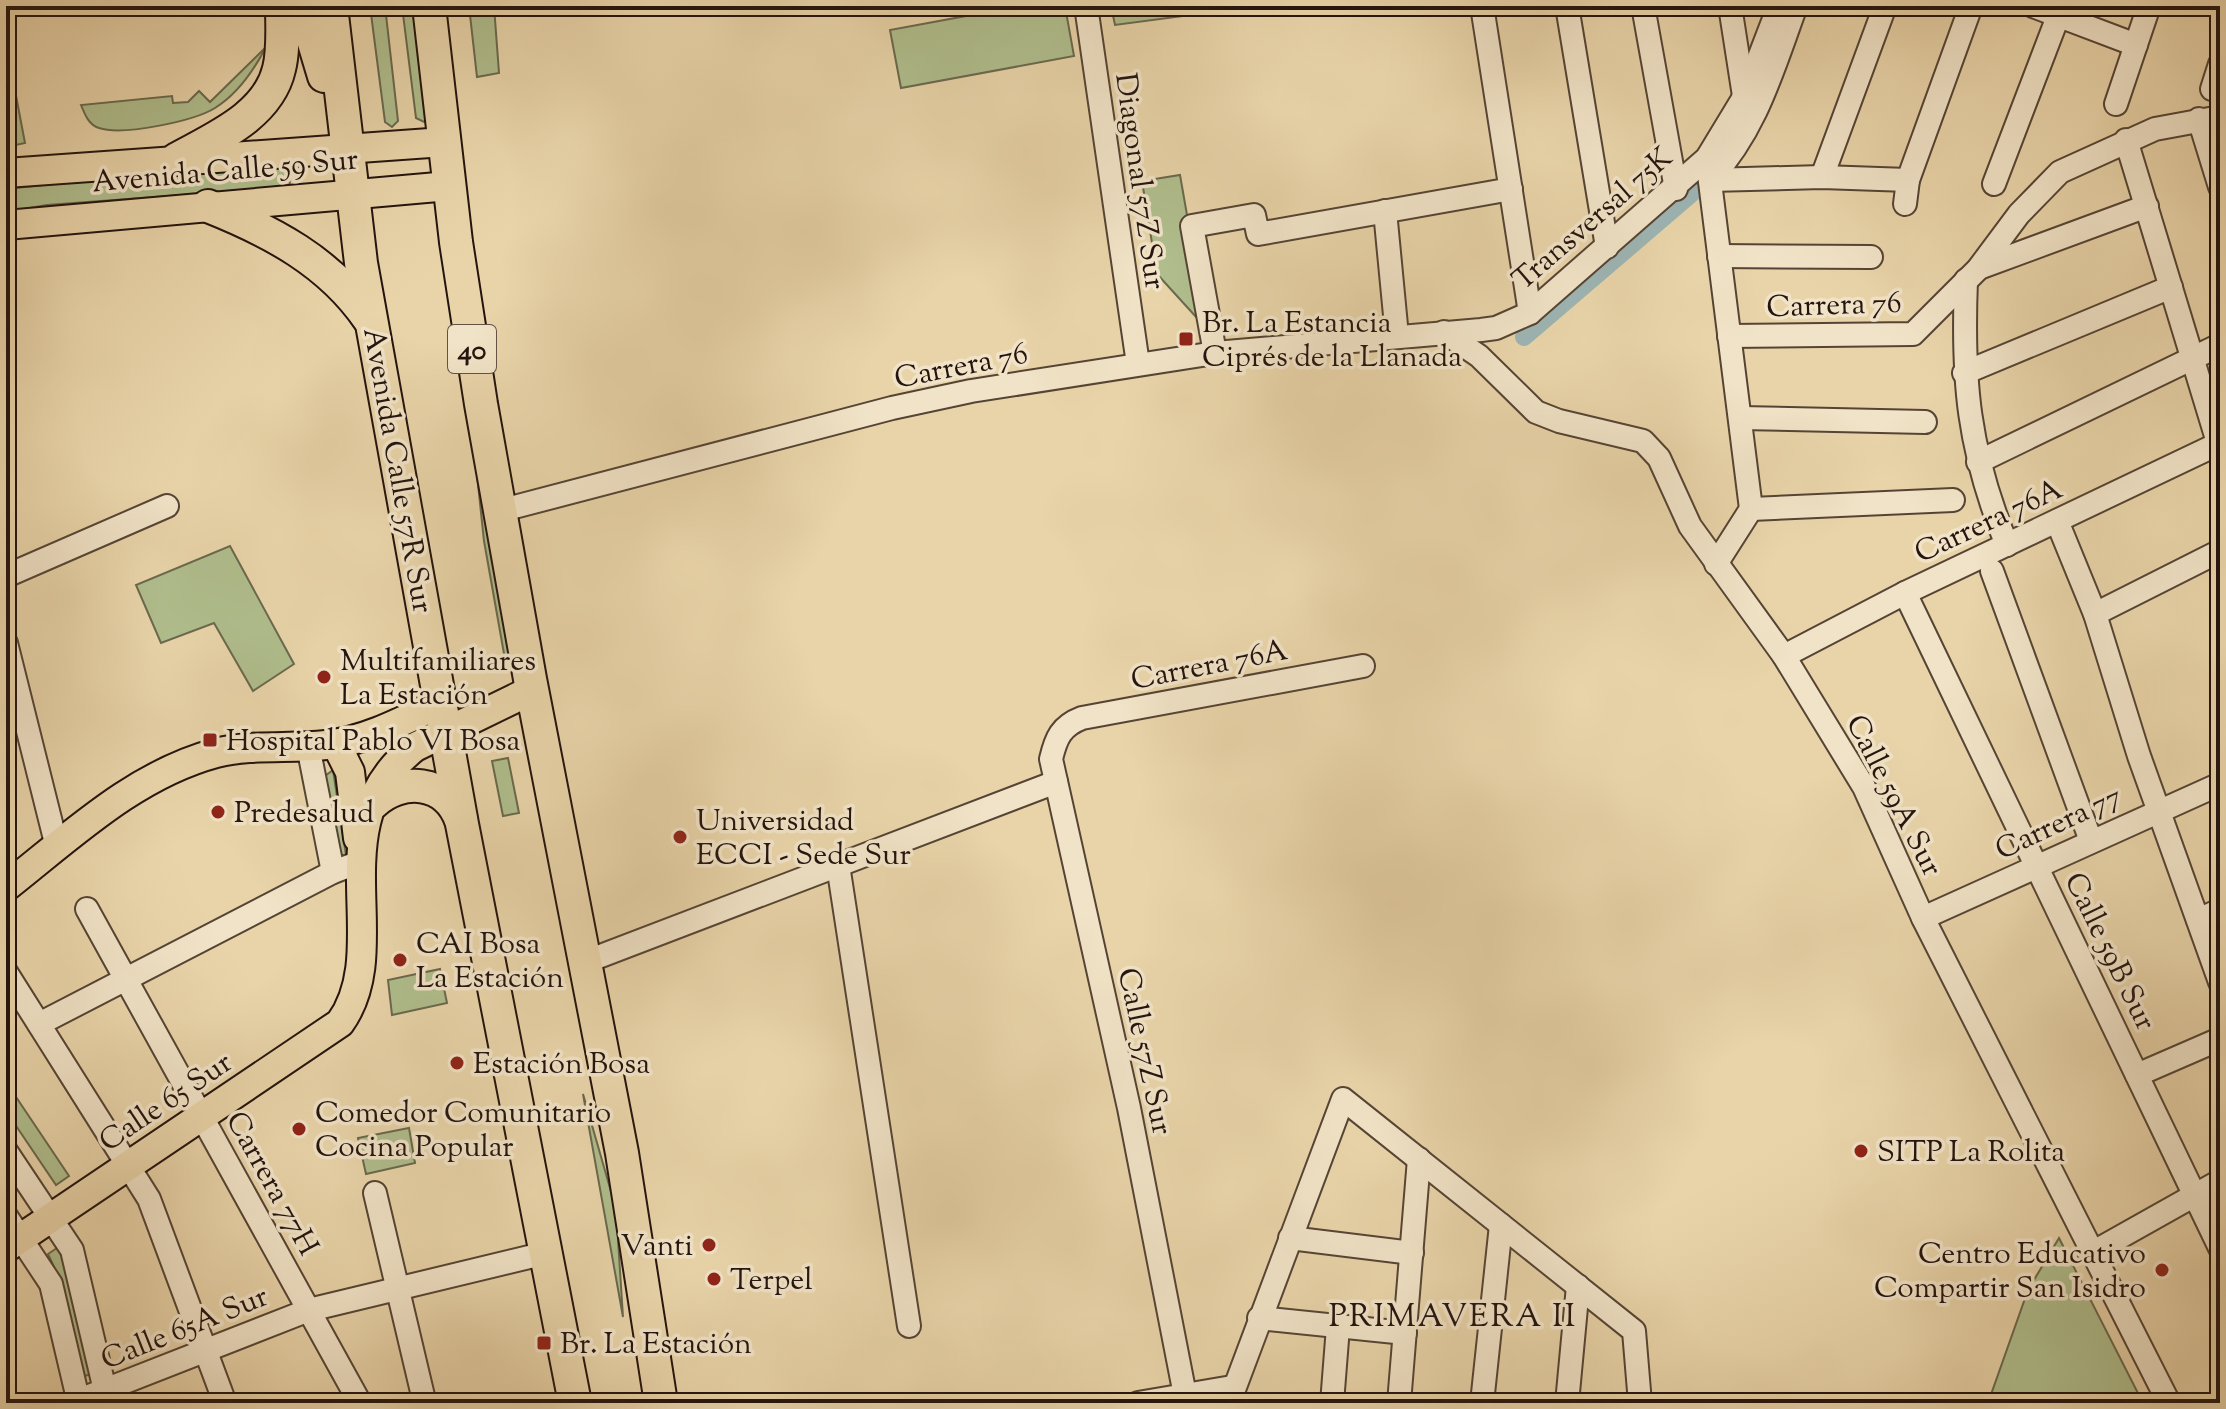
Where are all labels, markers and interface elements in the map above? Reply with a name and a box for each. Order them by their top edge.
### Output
street label: Diagonal 57Z Sur [1102,70,1175,292]
street label: Transversal 75K [1504,138,1684,302]
street label: Avenida Calle 59 Sur [90,139,360,206]
street label: Carrera 76 [1766,283,1902,330]
place label: Br. La Estancia Ciprés de la Llanada [1202,303,1462,380]
street label: Avenida Calle 57R Sur [350,324,443,616]
road number: 40 [448,325,496,373]
marker: Br. La Estancia Ciprés de la Llanada [1177,330,1195,348]
street label: Carrera 76 [891,333,1032,401]
street label: Carrera 76A [1908,469,2070,575]
street label: Carrera 76A [1127,630,1292,703]
place label: Multifamiliares La Estación [340,641,536,718]
marker: Multifamiliares La Estación [315,668,333,686]
street label: Calle 59A Sur [1834,708,1952,884]
place label: Hospital Pablo VI Bosa [226,721,520,764]
marker: Hospital Pablo VI Bosa [201,731,219,749]
street label: Carrera 77 [1989,776,2129,872]
place label: Predesalud [234,793,374,836]
place label: Universidad ECCI - Sede Sur [696,801,911,878]
marker: Predesalud [209,803,227,821]
marker: Universidad ECCI - Sede Sur [671,828,689,846]
street label: Calle 59B Sur [2052,866,2166,1038]
place label: CAI Bosa La Estación [416,924,564,1001]
marker: CAI Bosa La Estación [391,951,409,969]
street label: Calle 57Z Sur [1105,964,1182,1139]
street label: Calle 65 Sur [91,1043,242,1164]
place label: Estación Bosa [473,1044,650,1087]
marker: Estación Bosa [448,1054,466,1072]
place label: Comedor Comunitario Cocina Popular [315,1093,611,1170]
street label: Carrera 77H [213,1104,328,1264]
marker: Comedor Comunitario Cocina Popular [290,1120,308,1138]
place label: SITP La Rolita [1877,1132,2065,1175]
marker: SITP La Rolita [1852,1142,1870,1160]
place label: Vanti [621,1226,693,1269]
place label: Centro Educativo Compartir San Isidro [1874,1234,2146,1311]
marker: Vanti [700,1236,718,1254]
place label: Terpel [730,1260,813,1303]
marker: Centro Educativo Compartir San Isidro [2153,1261,2171,1279]
marker: Terpel [705,1270,723,1288]
street label: Calle 65A Sur [95,1276,275,1382]
district label: PRIMAVERA II [1329,1295,1577,1341]
place label: Br. La Estación [560,1324,752,1367]
marker: Br. La Estación [535,1334,553,1352]

